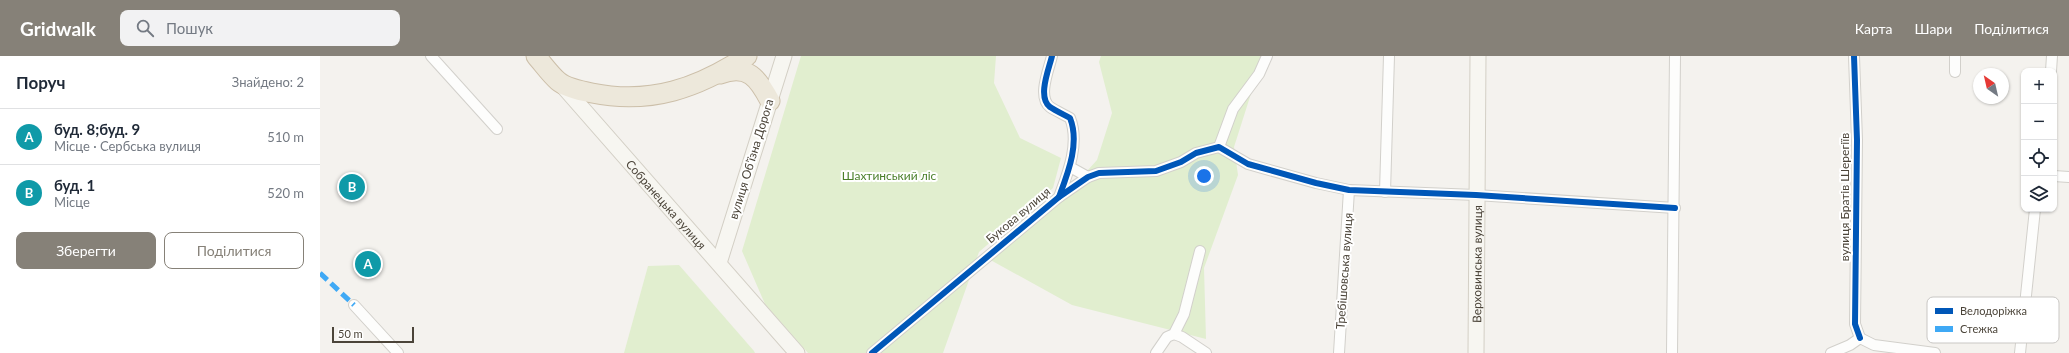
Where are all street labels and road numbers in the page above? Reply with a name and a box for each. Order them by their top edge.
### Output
street label: вулиця Обʼїзна Дорога [726,97,776,221]
street label: вулиця Братів Шерегіїв [1837,133,1852,261]
street label: Собранецька вулиця [623,156,710,252]
street label: Букова вулиця [983,184,1053,246]
street label: Верховинська вулиця [1469,205,1484,323]
street label: Требішовська вулиця [1332,212,1356,330]

